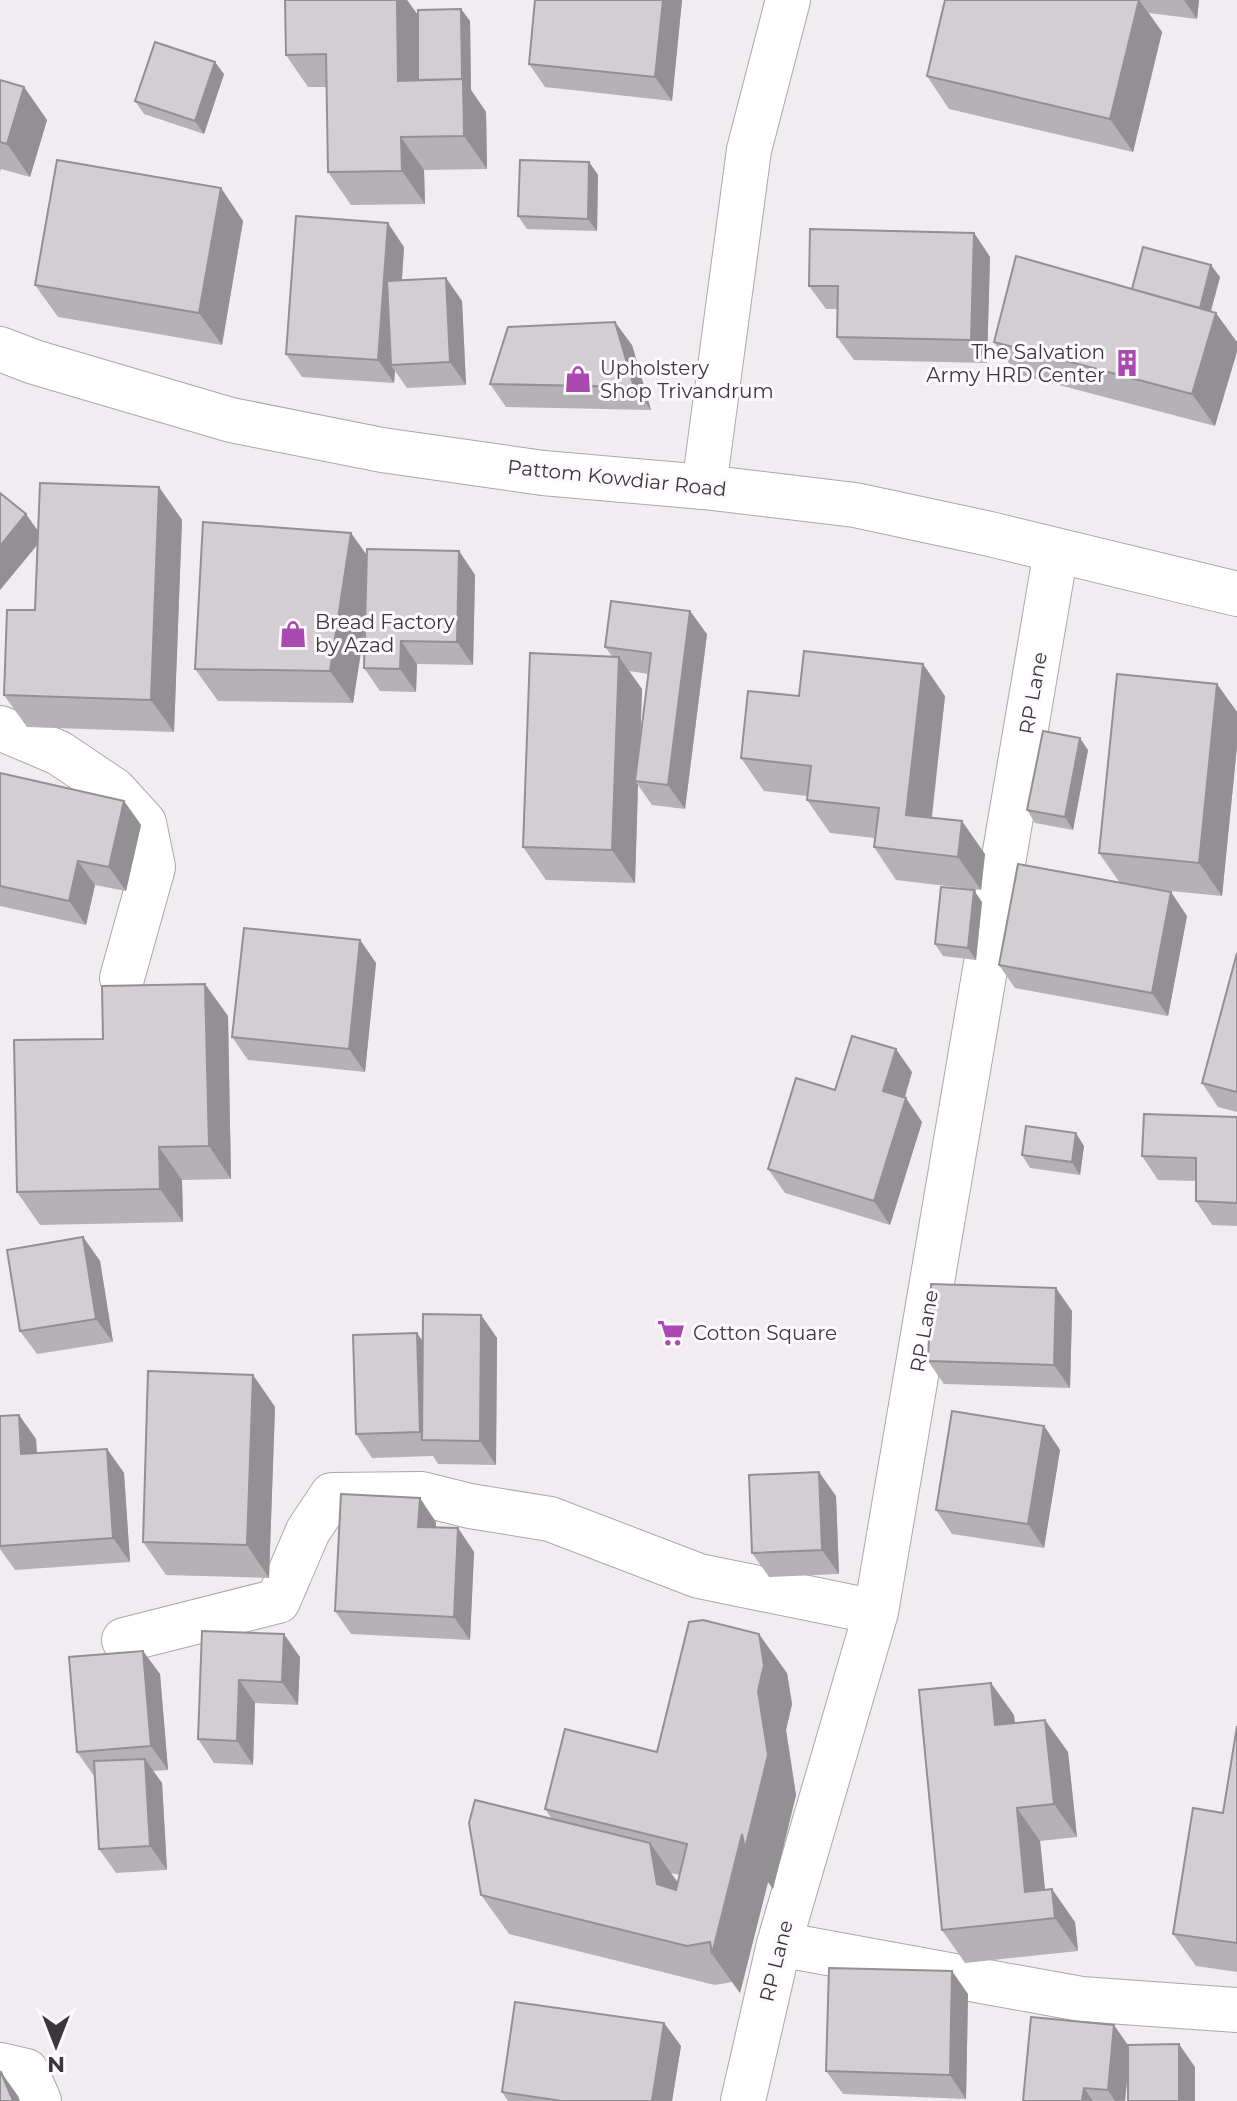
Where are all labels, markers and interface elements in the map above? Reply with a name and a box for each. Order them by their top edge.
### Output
place label: The Salvation Army HRD Center [926,340,1105,387]
building icon: The Salvation Army HRD Center [1112,348,1142,378]
place label: Upholstery Shop Trivandrum [600,356,774,403]
shop icon: Upholstery Shop Trivandrum [563,364,593,394]
street label: Pattom Kowdiar Road [506,455,728,501]
place label: Bread Factory by Azad [315,610,455,657]
shop icon: Bread Factory by Azad [278,619,308,649]
street label: RP Lane [1014,650,1052,736]
street label: RP Lane [905,1288,943,1374]
supermarket icon: Cotton Square [656,1318,686,1348]
place label: Cotton Square [693,1321,837,1345]
street label: RP Lane [754,1918,798,2004]
north arrow [16,2005,96,2085]
text: N [47,2051,65,2078]

